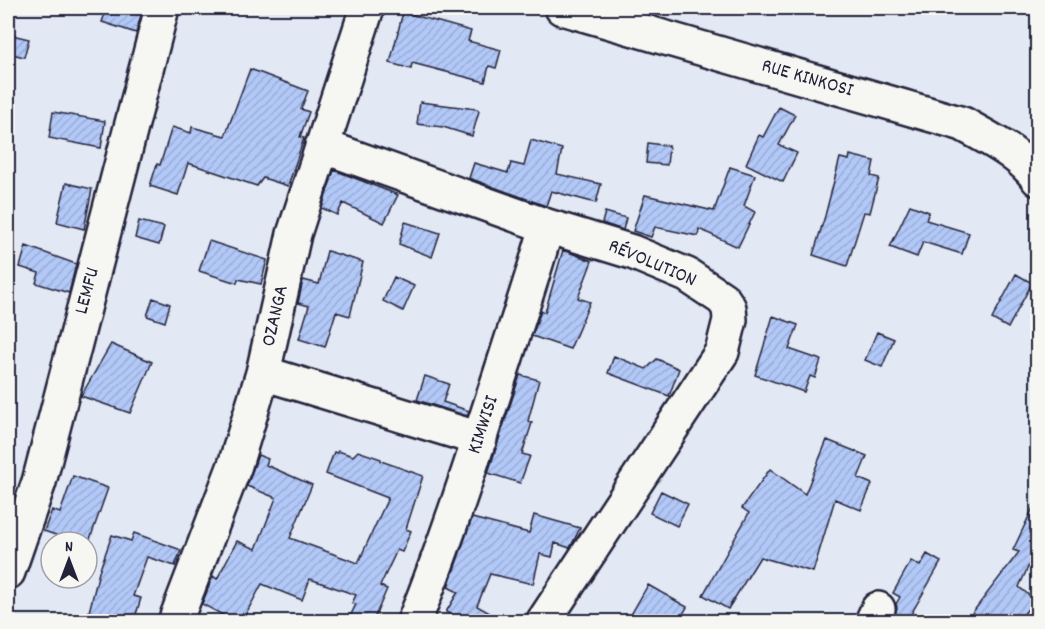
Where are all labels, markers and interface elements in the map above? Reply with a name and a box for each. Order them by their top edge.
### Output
street label: RUE KINKOSI [758,53,856,105]
street label: RÉVOLUTION [604,233,700,295]
street label: LEMFU [68,264,108,318]
street label: OZANGA [255,283,297,349]
street label: KIMWISI [461,392,507,458]
north arrow [39,530,99,590]
text: N [65,536,73,559]

